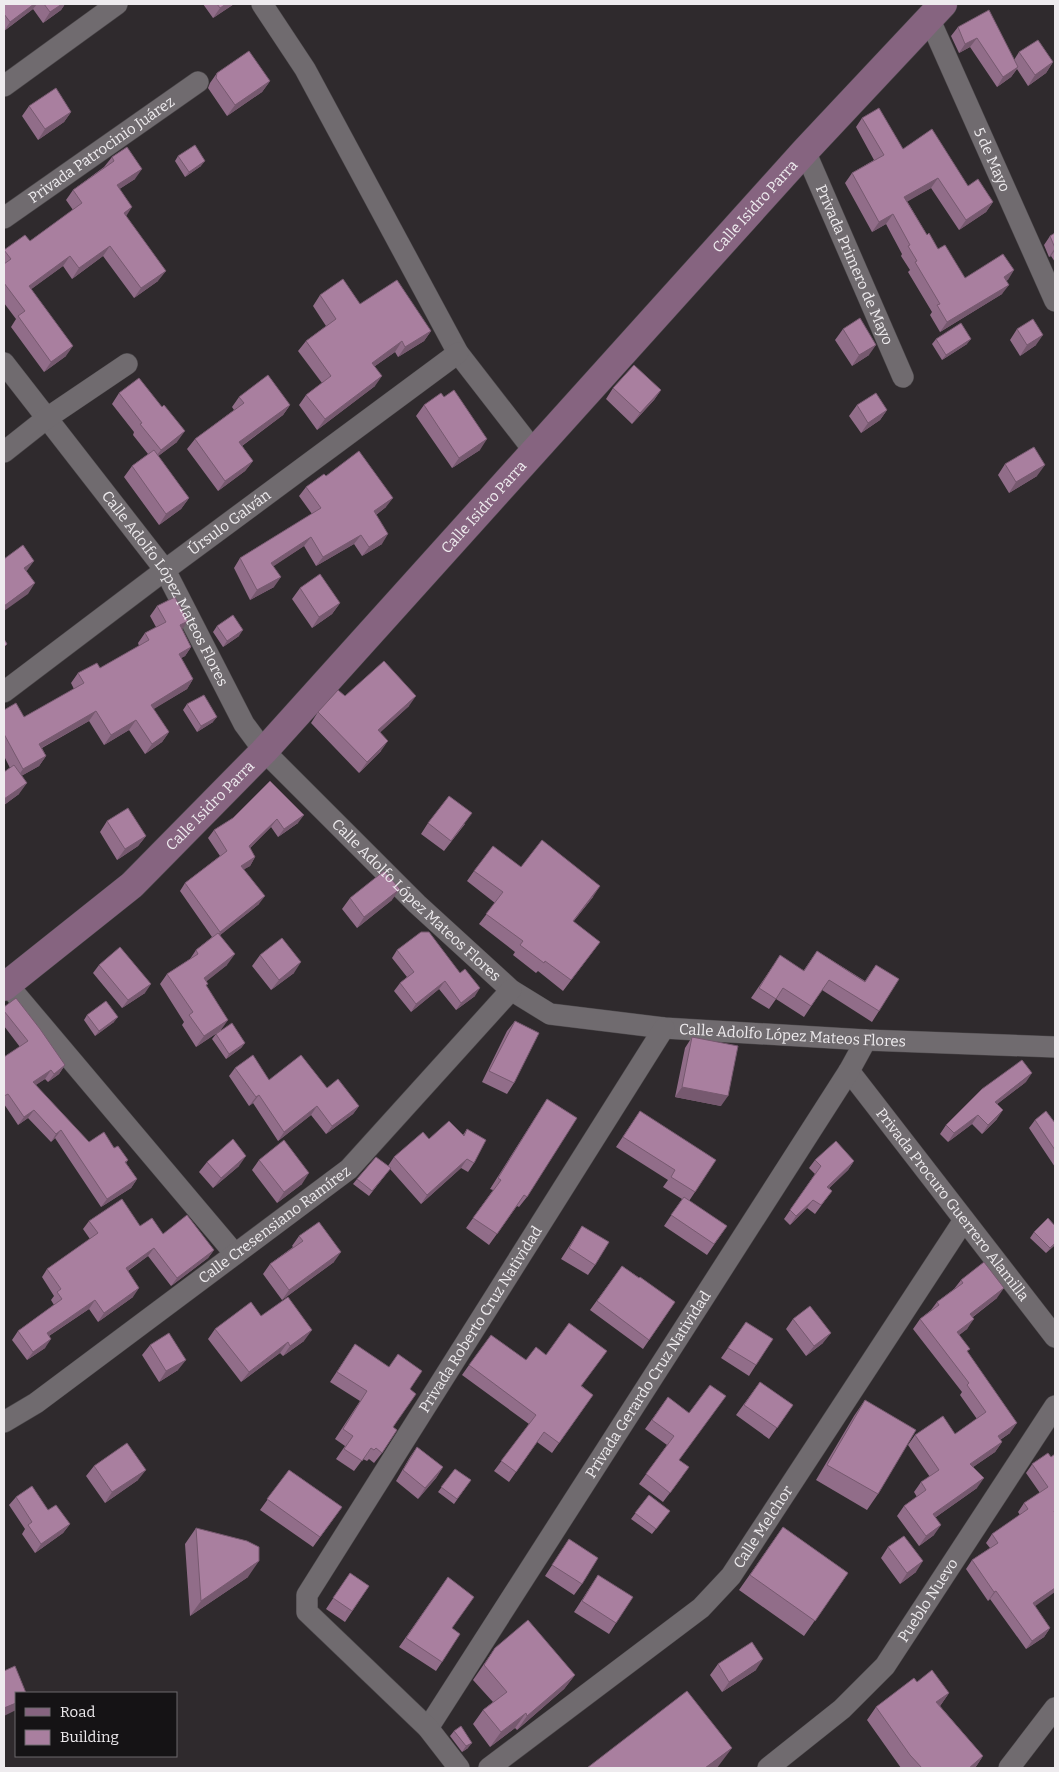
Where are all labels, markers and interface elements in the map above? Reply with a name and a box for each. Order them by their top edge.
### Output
street label: Privada Patrocinio Juárez [25,92,178,207]
street label: 5 de Mayo [970,125,1014,194]
street label: Calle Isidro Parra [709,156,801,257]
street label: Privada Primero de Mayo [812,182,897,348]
street label: Calle Isidro Parra [437,457,530,557]
street label: Úrsulo Galván [184,486,275,559]
street label: Calle Adolfo López Mateos Flores [98,487,232,689]
street label: Calle Isidro Parra [162,757,258,854]
street label: Calle Adolfo López Mateos Flores [328,815,504,985]
street label: Calle Adolfo López Mateos Flores [679,1020,906,1050]
street label: Privada Procuro Guerrero Alamilla [872,1105,1033,1305]
street label: Calle Cresensiano Ramírez [195,1162,354,1287]
street label: Privada Roberto Cruz Natividad [415,1223,546,1416]
street label: Privada Gerardo Cruz Natividad [582,1288,715,1481]
street label: Calle Melchor [729,1482,797,1572]
street label: Pueblo Nuevo [894,1555,962,1646]
legend [15,1692,178,1757]
text: Road [60,1703,95,1721]
text: Building [60,1728,119,1746]

